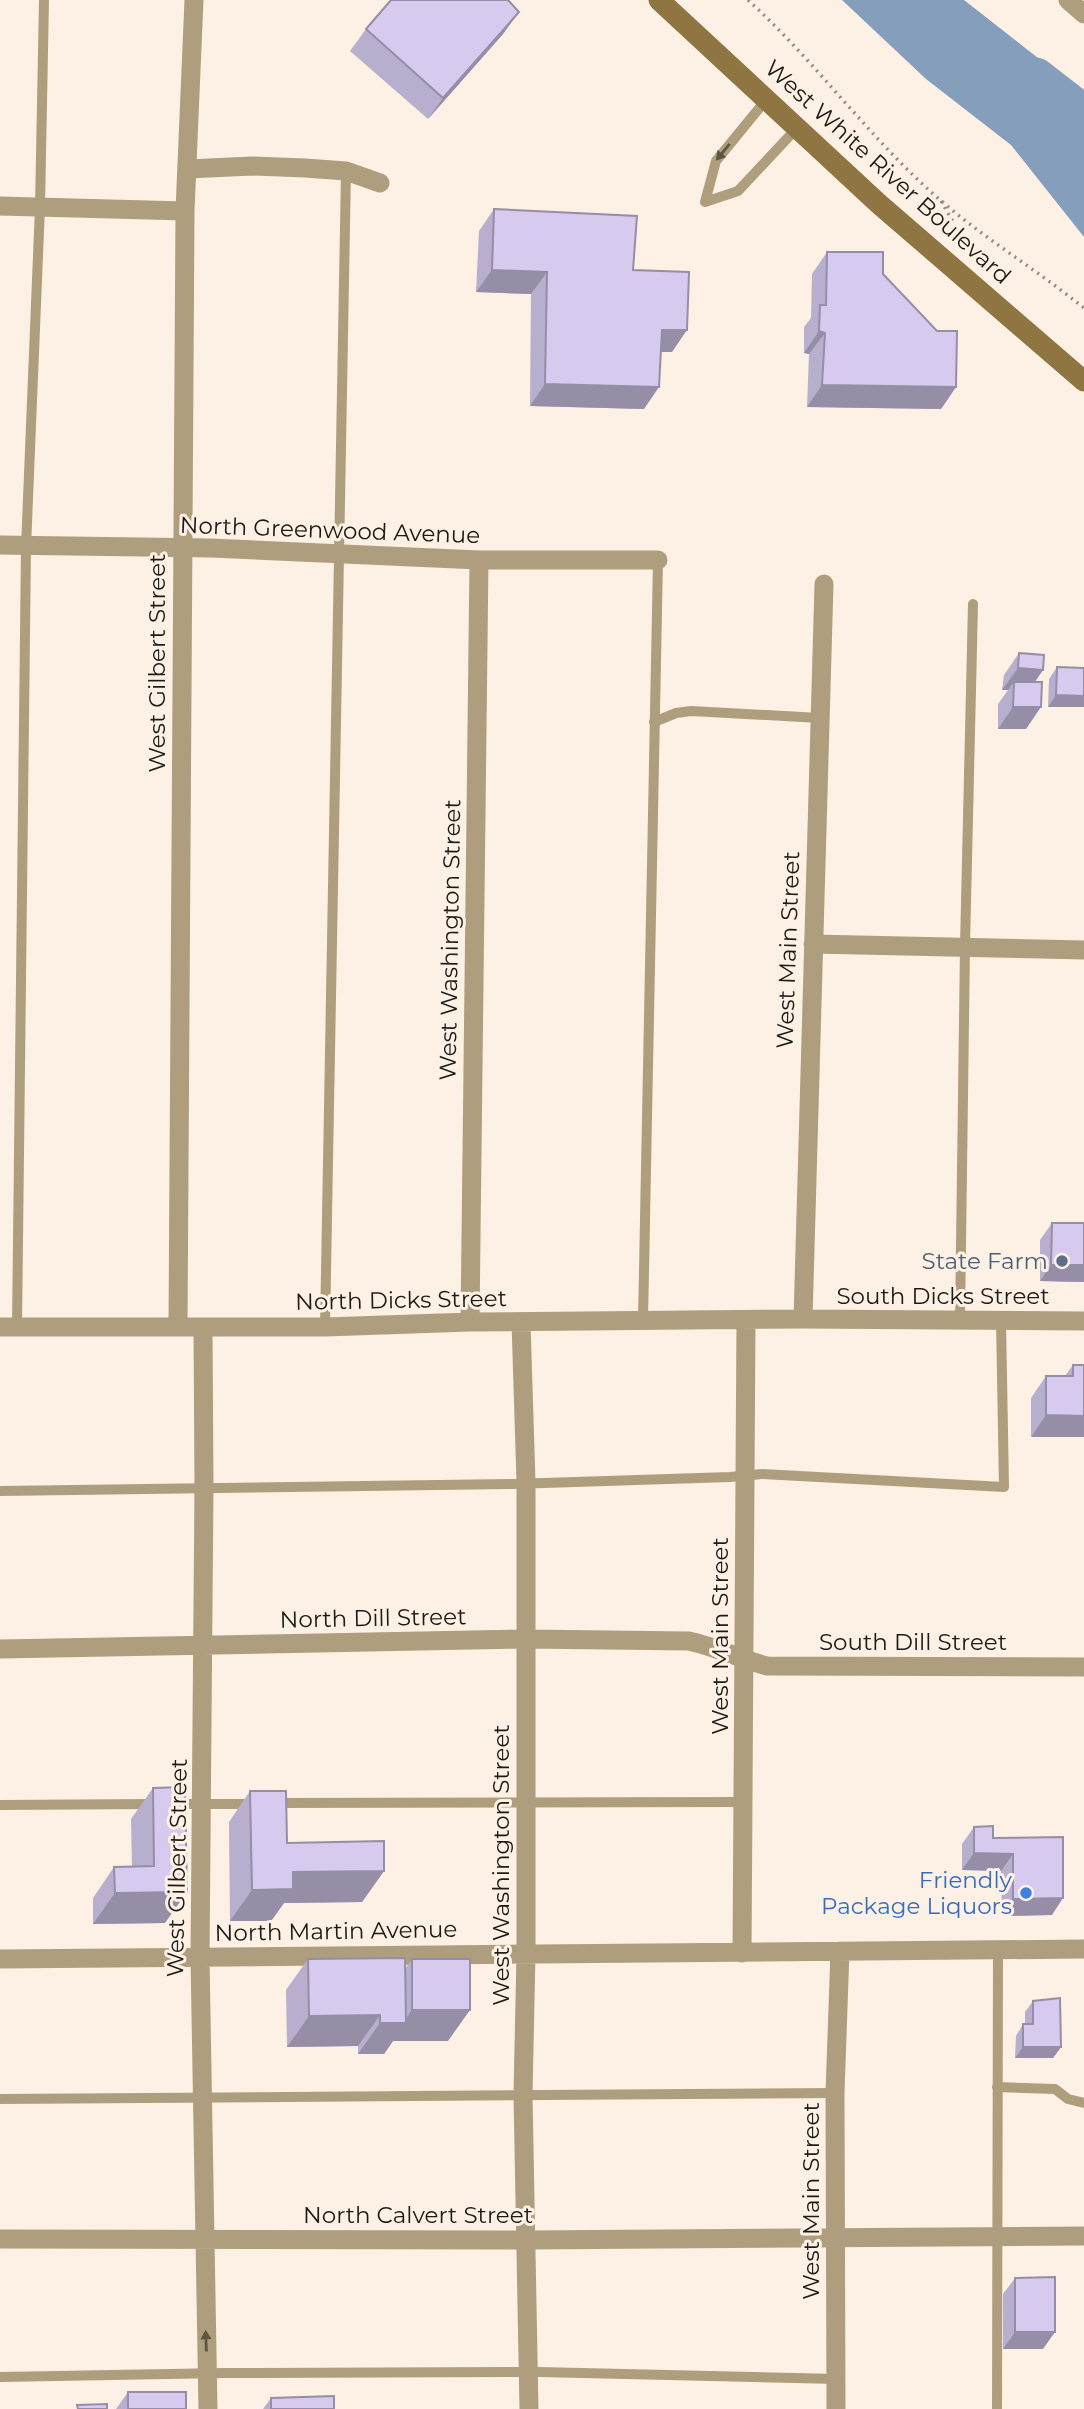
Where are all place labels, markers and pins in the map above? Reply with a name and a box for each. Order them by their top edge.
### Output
place label: State Farm [921,1247,1048,1275]
marker: State Farm [1054,1253,1070,1269]
place label: Friendly Package Liquors [821,1866,1013,1920]
marker: Friendly Package Liquors [1018,1885,1034,1901]

